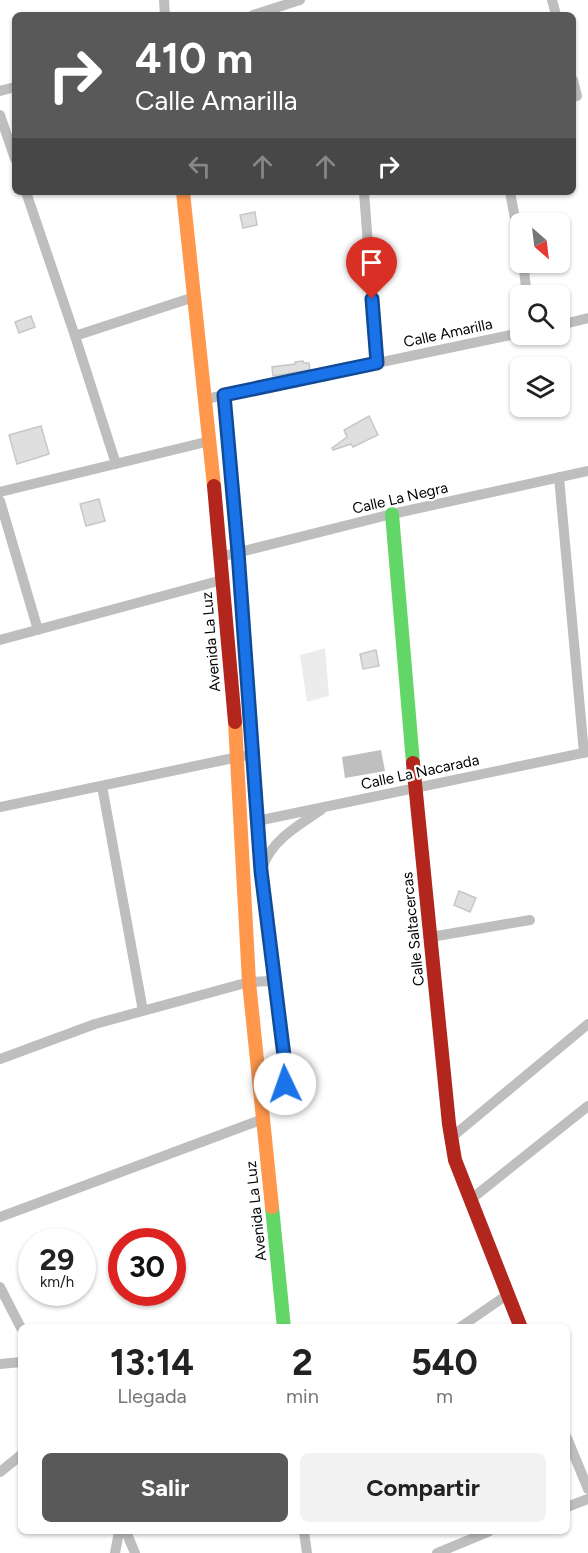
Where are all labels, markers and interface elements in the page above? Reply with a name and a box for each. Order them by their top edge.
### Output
text: 410 m [135,33,253,84]
icon: right [36,36,114,114]
text: Calle Amarilla [135,84,298,117]
icon: left [183,150,216,183]
icon: ahead [246,150,279,183]
icon: ahead [309,150,342,183]
icon: right [372,150,405,183]
north arrow [510,213,570,273]
map controls [510,213,570,417]
pin [346,237,397,299]
icon: arrive [355,246,388,279]
button: search [510,285,570,345]
street label: Calle Amarilla [402,315,494,351]
button: layers [510,357,570,417]
street label: Calle La Negra [350,478,450,518]
street label: Avenida La Luz [198,591,224,693]
street label: Calle La Nacarada [359,751,481,793]
street label: Calle Saltacercas [398,871,428,987]
position arrow [253,1052,317,1116]
street label: Avenida La Luz [242,1160,270,1262]
speed limit sign: 30 [108,1228,186,1306]
text: 29 [40,1241,74,1278]
text: km/h [40,1273,74,1291]
text: 13:14 [110,1341,194,1384]
text: 2 [292,1341,313,1384]
text: 540 [411,1341,478,1384]
text: Llegada [117,1384,187,1408]
text: min [286,1384,319,1408]
text: m [436,1384,453,1408]
button: Salir [42,1453,288,1522]
button: Compartir [300,1453,546,1522]

